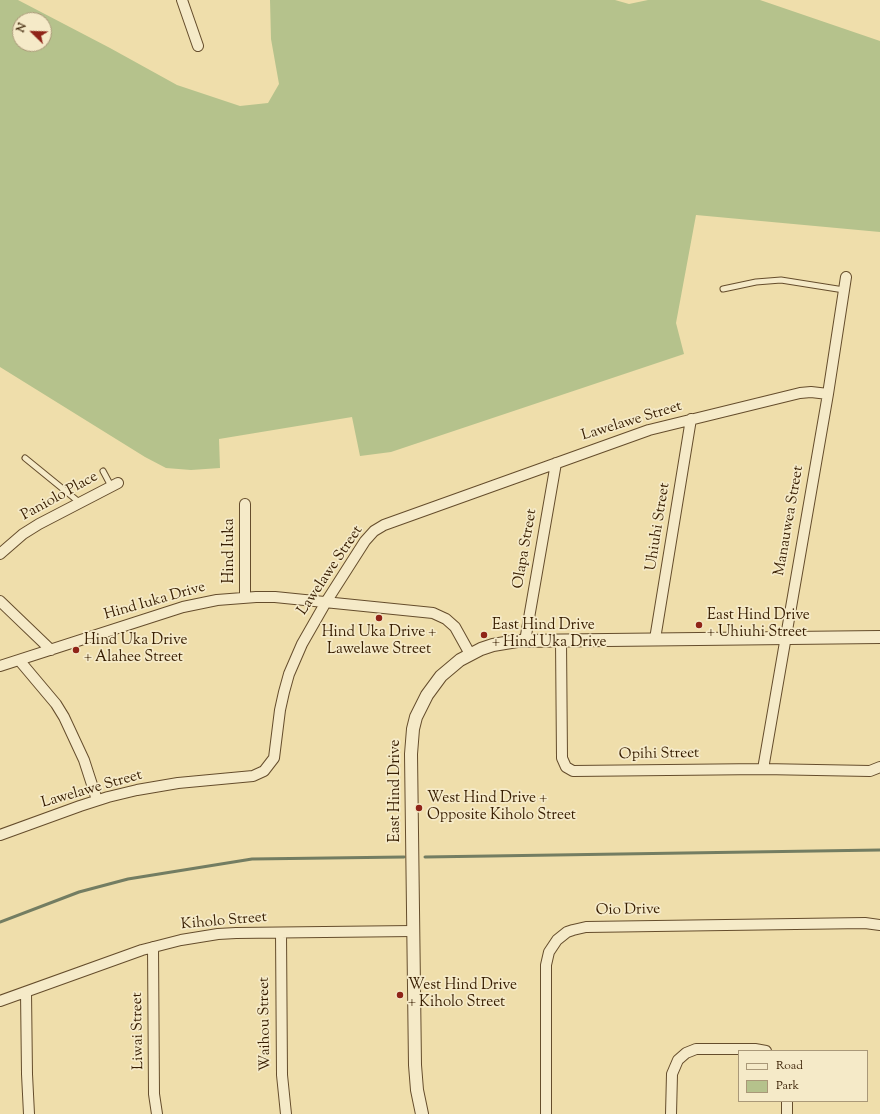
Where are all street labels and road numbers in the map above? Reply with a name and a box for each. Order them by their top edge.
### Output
street label: Lawelawe Street [580,398,684,446]
street label: Manauwea Street [771,465,809,577]
street label: Paniolo Place [19,469,101,525]
street label: Uhiuhi Street [643,482,675,572]
street label: Olapa Street [510,508,542,590]
street label: Hind Iuka [221,518,239,584]
street label: Lawelawe Street [294,523,368,619]
street label: Hind Iuka Drive [102,579,208,625]
street label: East Hind Drive [387,740,405,842]
street label: Opihi Street [619,745,699,765]
street label: Lawelawe Street [40,767,144,813]
street label: Oio Drive [596,901,660,921]
street label: Kiholo Street [180,909,268,935]
street label: Waihou Street [256,977,276,1071]
street label: Liwai Street [129,992,149,1070]

